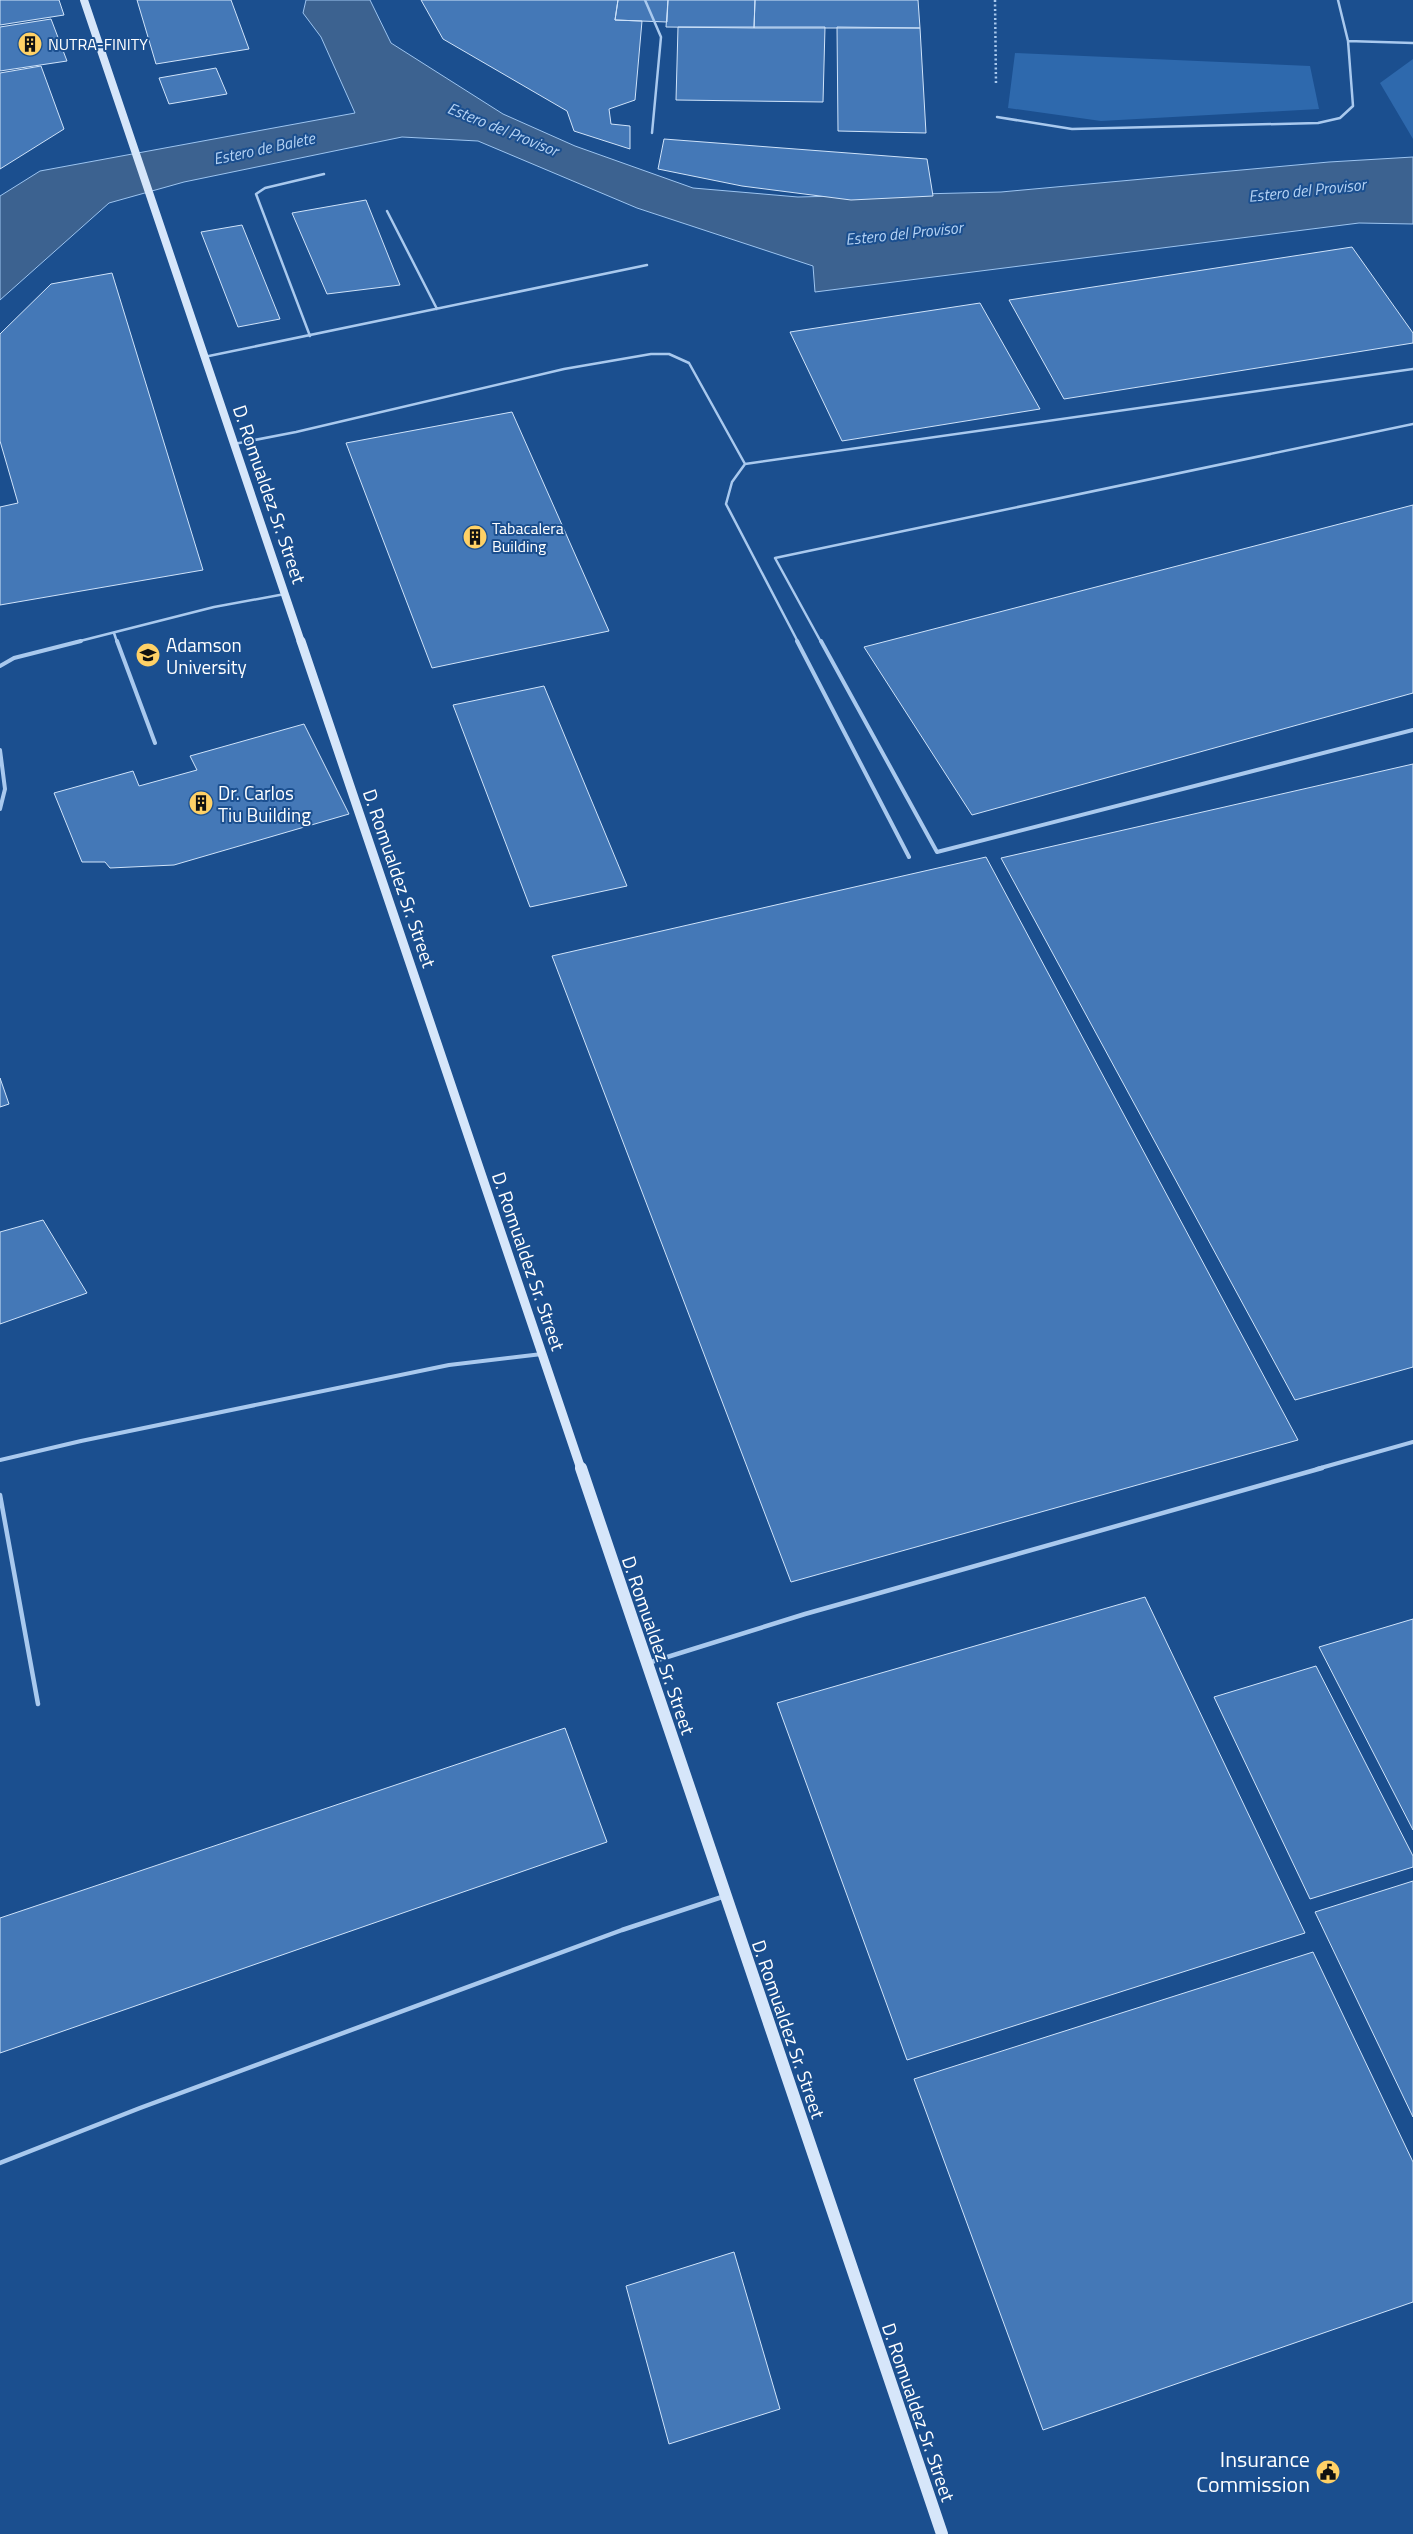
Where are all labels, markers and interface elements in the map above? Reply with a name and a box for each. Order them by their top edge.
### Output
building icon: NUTRA-FINITY [17,31,43,57]
place label: NUTRA-FINITY [48,32,148,56]
water label: Estero del Provisor [444,96,564,163]
water label: Estero de Balete [211,125,319,170]
water label: Estero del Provisor [1247,172,1369,208]
water label: Estero del Provisor [844,215,966,251]
street label: D. Romualdez Sr. Street [226,401,314,588]
place label: Tabacalera Building [492,516,564,558]
building icon: Tabacalera Building [462,524,488,550]
place label: Adamson University [166,630,247,681]
school or university icon: Adamson University [135,642,161,668]
place label: Dr. Carlos Tiu Building [218,778,311,829]
street label: D. Romualdez Sr. Street [356,785,444,972]
building icon: Dr. Carlos Tiu Building [188,790,214,816]
street label: D. Romualdez Sr. Street [485,1168,573,1355]
street label: D. Romualdez Sr. Street [615,1552,703,1739]
street label: D. Romualdez Sr. Street [745,1936,833,2123]
street label: D. Romualdez Sr. Street [875,2319,963,2506]
place label: Insurance Commission [1196,2442,1310,2501]
public building icon: Insurance Commission [1315,2459,1341,2485]

